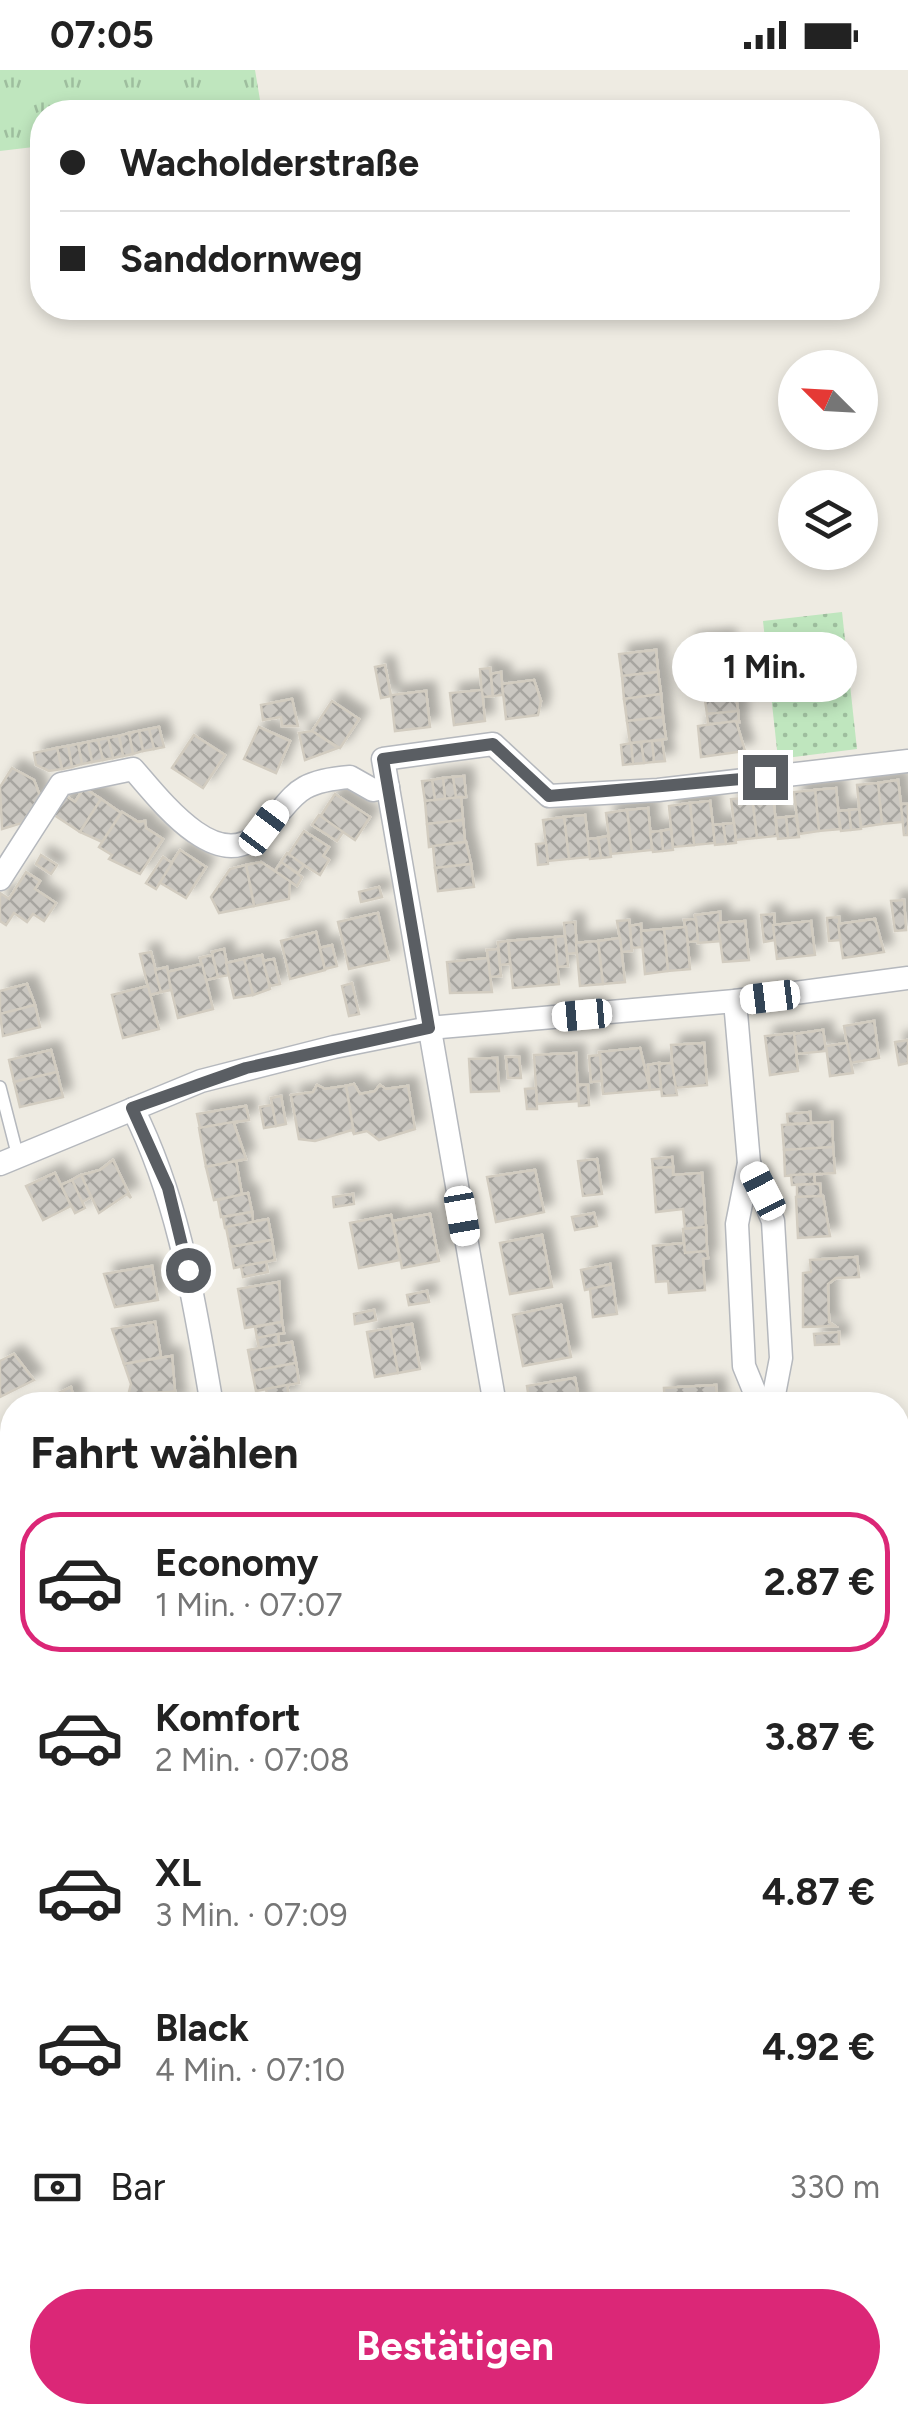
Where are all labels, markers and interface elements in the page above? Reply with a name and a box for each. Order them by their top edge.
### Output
text: 07:05 [50,12,154,58]
text: Wacholderstraße [120,140,419,186]
text: Sanddornweg [120,236,363,282]
north arrow [778,350,878,450]
map controls [778,350,878,570]
button: layers [778,470,878,570]
callout: 1 Min. [672,632,858,702]
text: 1 Min. [723,648,806,686]
route end [743,755,788,800]
car [234,795,294,861]
car [738,978,802,1016]
car [551,997,613,1033]
car [736,1157,790,1225]
car [442,1184,482,1248]
route start [166,1248,211,1293]
text: Fahrt wählen [30,1425,299,1479]
icon: car [35,1537,125,1627]
text: Economy [155,1540,318,1586]
text: 2.87 € [764,1559,875,1605]
text: 1 Min. · 07:07 [155,1586,343,1624]
icon: car [35,1692,125,1782]
text: Komfort [155,1695,301,1741]
text: 3.87 € [765,1714,875,1760]
text: 2 Min. · 07:08 [155,1741,350,1779]
icon: car [35,1847,125,1937]
text: XL [155,1850,201,1896]
text: 4.87 € [762,1869,875,1915]
text: 3 Min. · 07:09 [155,1896,348,1934]
icon: car [35,2002,125,2092]
text: Black [155,2005,249,2051]
text: 4.92 € [762,2024,875,2070]
text: 4 Min. · 07:10 [155,2051,345,2089]
icon: cash [30,2160,85,2215]
text: Bar [110,2164,165,2210]
text: 330 m [790,2168,880,2206]
button: Bestätigen [30,2289,880,2404]

